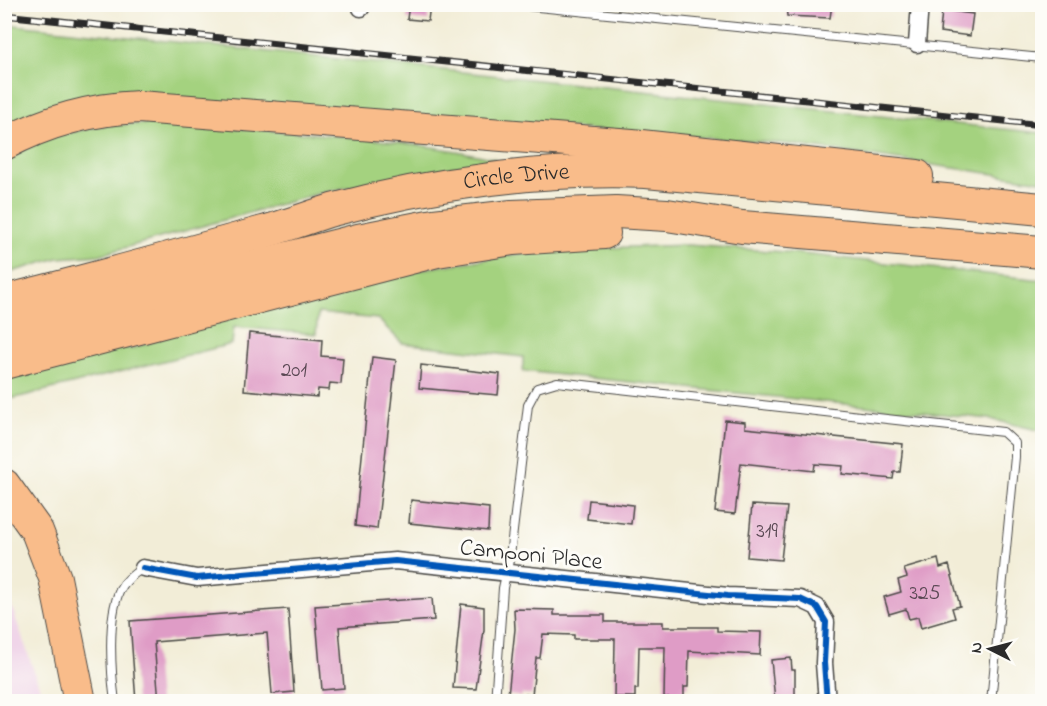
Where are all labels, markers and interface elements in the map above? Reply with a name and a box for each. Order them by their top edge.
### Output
street label: Circle Drive [461,155,571,200]
house number: 201 [281,356,307,386]
house number: 319 [756,517,779,547]
street label: Camponi Place [458,531,604,581]
house number: 325 [909,579,941,609]
north arrow [960,619,1020,679]
text: N [965,641,990,654]

